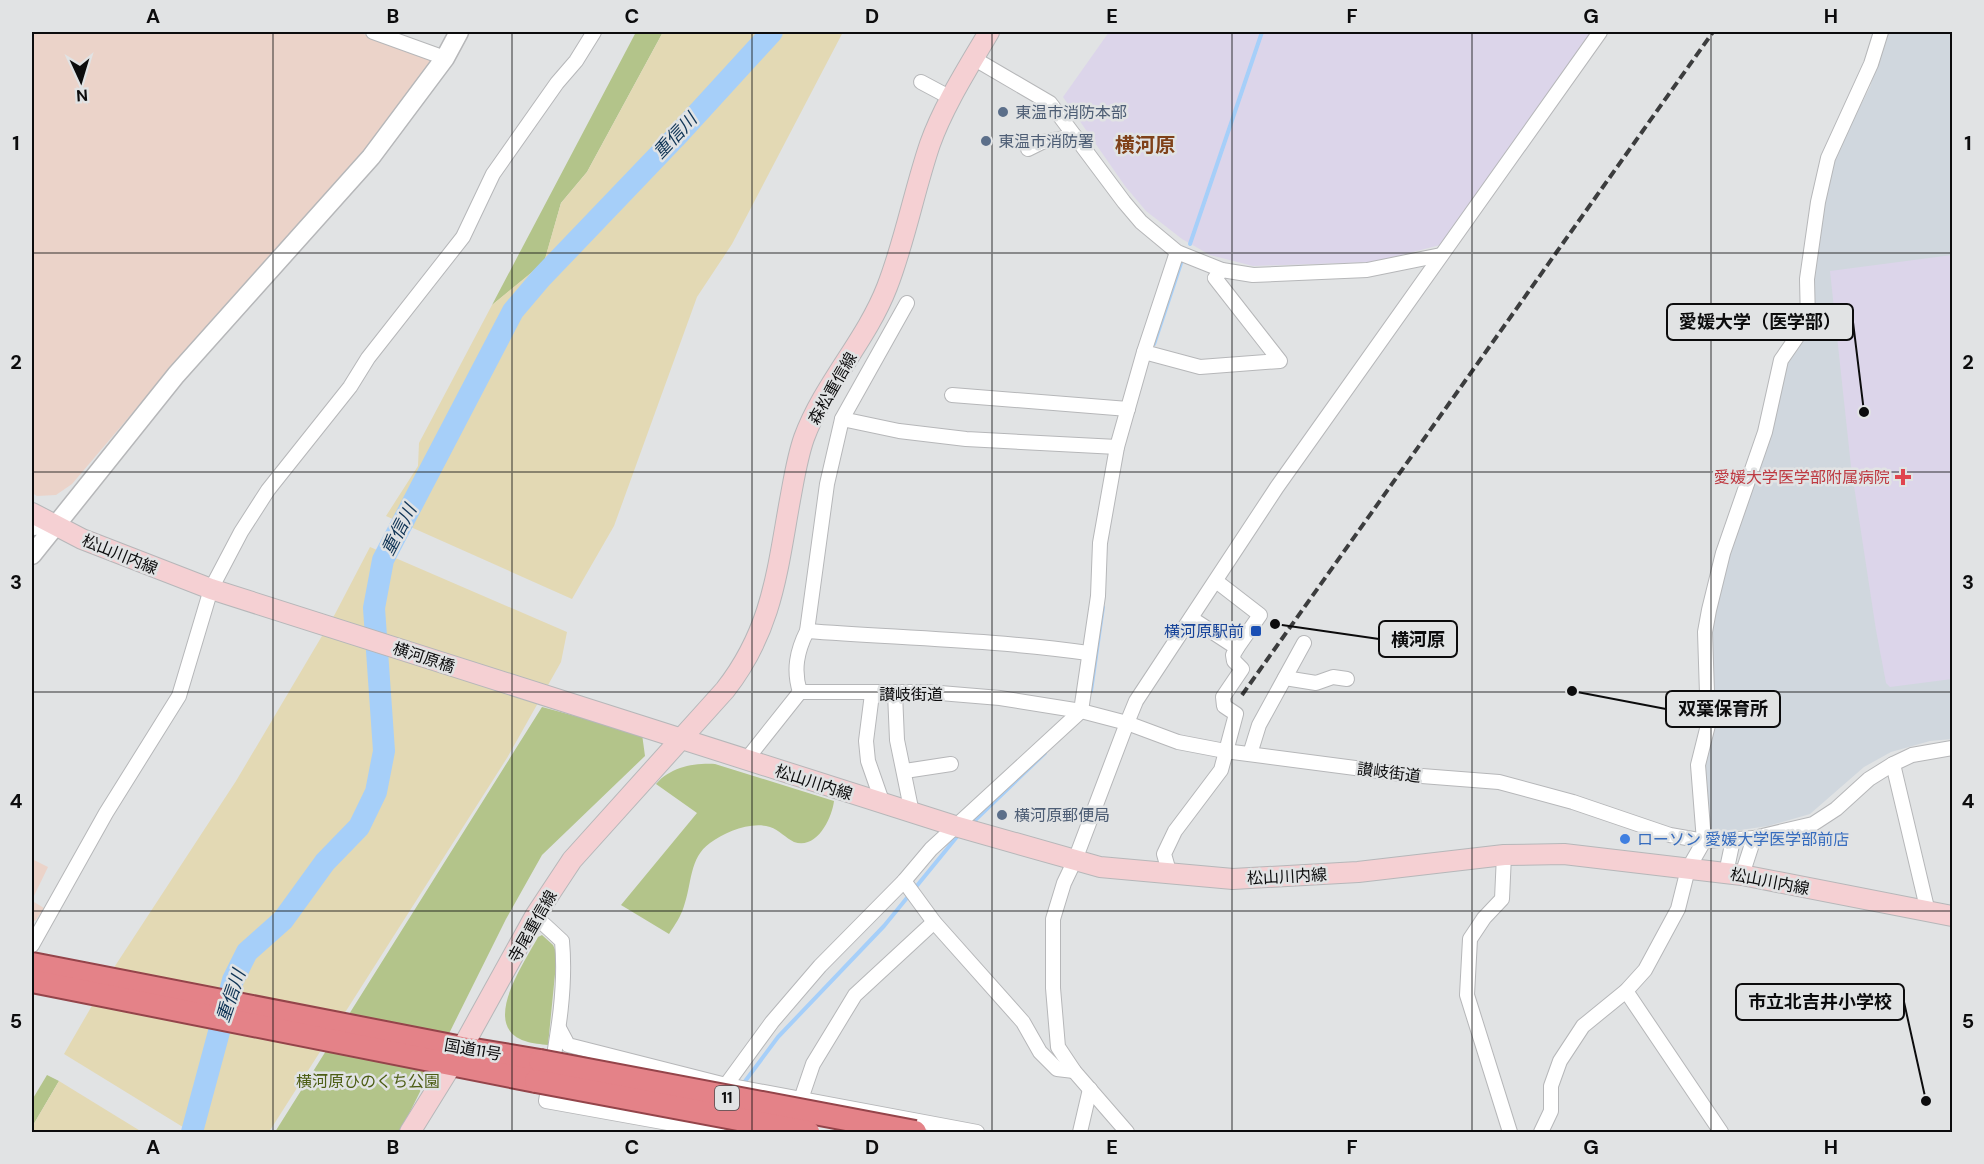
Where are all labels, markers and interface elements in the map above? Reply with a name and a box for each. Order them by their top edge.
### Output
text: A [146,3,160,29]
text: B [387,3,399,29]
text: C [625,3,639,29]
text: D [865,3,879,29]
text: E [1106,3,1118,29]
text: F [1346,3,1358,29]
text: G [1583,3,1599,29]
text: H [1824,3,1838,29]
north arrow [51,51,111,111]
text: N [75,85,89,106]
place label: 東温市消防本部 [1015,102,1127,123]
marker: 東温市消防本部 [996,105,1010,119]
water label: 重信川 [648,107,704,164]
text: 1 [12,130,20,156]
text: 1 [1964,130,1972,156]
place label: 東温市消防署 [998,131,1094,152]
district label: 横河原 [1115,132,1175,158]
marker: 東温市消防署 [979,134,993,148]
callout: 愛媛大学（医学部） [1667,304,1853,340]
text: 愛媛大学（医学部） [1679,310,1841,334]
street label: 森松重信線 [803,348,862,428]
text: 2 [10,349,22,375]
text: 2 [1962,349,1974,375]
place label: 愛媛大学医学部附属病院 [1714,467,1890,488]
marker: 愛媛大学医学部附属病院 [1894,468,1912,486]
water label: 重信川 [376,499,423,560]
street label: 松山川内線 [79,530,161,579]
text: 3 [10,569,22,595]
text: 3 [1962,569,1974,595]
place label: 横河原駅前 [1164,621,1244,642]
callout: 横河原 [1379,621,1457,657]
marker: 横河原駅前 [1249,624,1263,638]
text: 横河原 [1391,628,1445,652]
street label: 横河原橋 [390,638,458,677]
street label: 讃岐街道 [879,684,943,705]
callout: 双葉保育所 [1666,691,1780,727]
text: 双葉保育所 [1678,697,1768,721]
street label: 讃岐街道 [1356,758,1422,787]
street label: 松山川内線 [773,760,855,805]
text: 4 [10,788,23,814]
text: 4 [1962,788,1975,814]
place label: 横河原郵便局 [1014,805,1110,826]
marker: 横河原郵便局 [995,808,1009,822]
place label: ローソン 愛媛大学医学部前店 [1637,829,1849,850]
marker: ローソン 愛媛大学医学部前店 [1618,832,1632,846]
street label: 松山川内線 [1247,864,1328,889]
street label: 松山川内線 [1729,864,1811,899]
street label: 寺尾重信線 [503,886,562,966]
water label: 重信川 [211,965,252,1025]
callout: 市立北吉井小学校 [1736,984,1904,1020]
text: 市立北吉井小学校 [1748,990,1892,1014]
text: 5 [10,1008,22,1034]
text: 5 [1962,1008,1974,1034]
street label: 国道11号 [443,1034,503,1065]
park label: 横河原ひのくち公園 [296,1071,440,1092]
road number: 11 [715,1086,739,1110]
text: A [146,1134,160,1160]
text: B [387,1134,399,1160]
text: C [625,1134,639,1160]
text: D [865,1134,879,1160]
text: E [1106,1134,1118,1160]
text: F [1346,1134,1358,1160]
text: G [1583,1134,1599,1160]
text: H [1824,1134,1838,1160]

